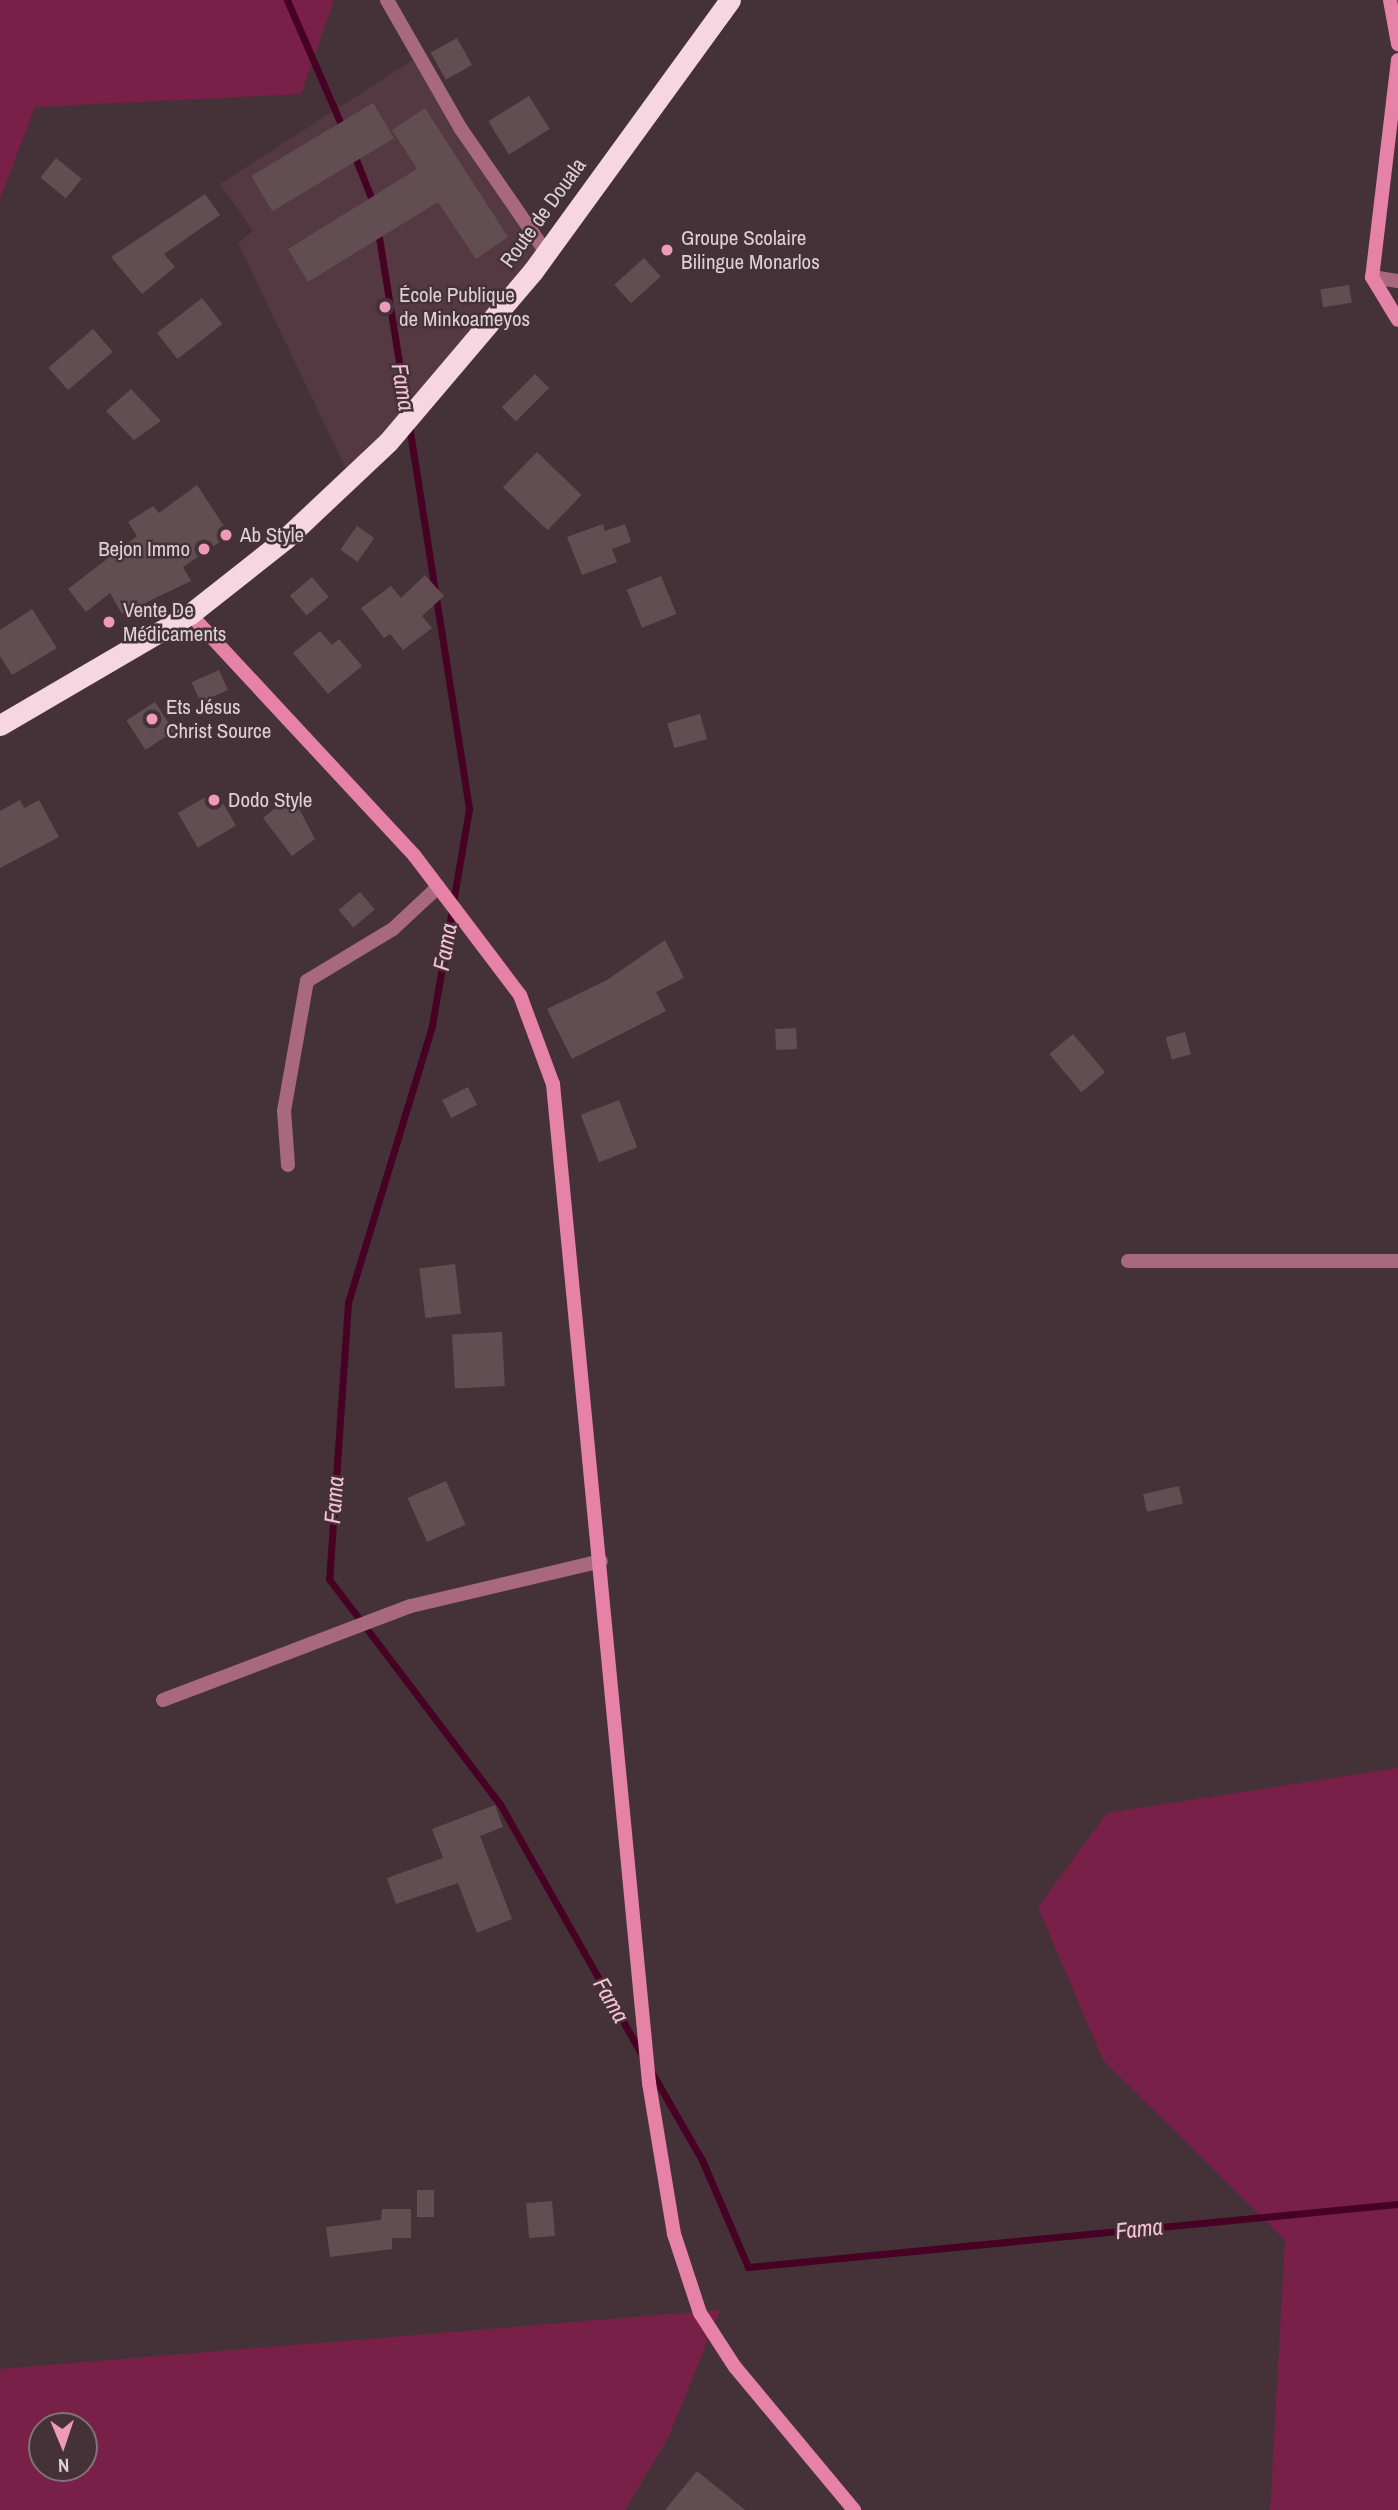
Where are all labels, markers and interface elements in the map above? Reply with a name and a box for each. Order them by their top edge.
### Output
street label: Route de Douala [495,153,591,273]
place label: Groupe Scolaire Bilingue Monarlos [681,225,820,275]
marker: Groupe Scolaire Bilingue Monarlos [659,242,675,258]
place label: École Publique de Minkoameyos [399,282,530,332]
marker: École Publique de Minkoameyos [377,299,393,315]
water label: Fama [386,361,420,413]
place label: Ab Style [240,522,304,548]
marker: Ab Style [218,527,234,543]
place label: Bejon Immo [98,536,190,562]
marker: Bejon Immo [196,541,212,557]
place label: Vente De Médicaments [123,597,226,647]
marker: Vente De Médicaments [101,614,117,630]
place label: Ets Jésus Christ Source [166,694,271,744]
marker: Ets Jésus Christ Source [144,711,160,727]
place label: Dodo Style [228,787,312,813]
marker: Dodo Style [206,792,222,808]
water label: Fama [427,921,463,973]
water label: Fama [319,1475,349,1525]
water label: Fama [587,1973,635,2027]
water label: Fama [1114,2213,1164,2245]
north arrow [28,2412,98,2482]
text: N [58,2453,70,2479]

